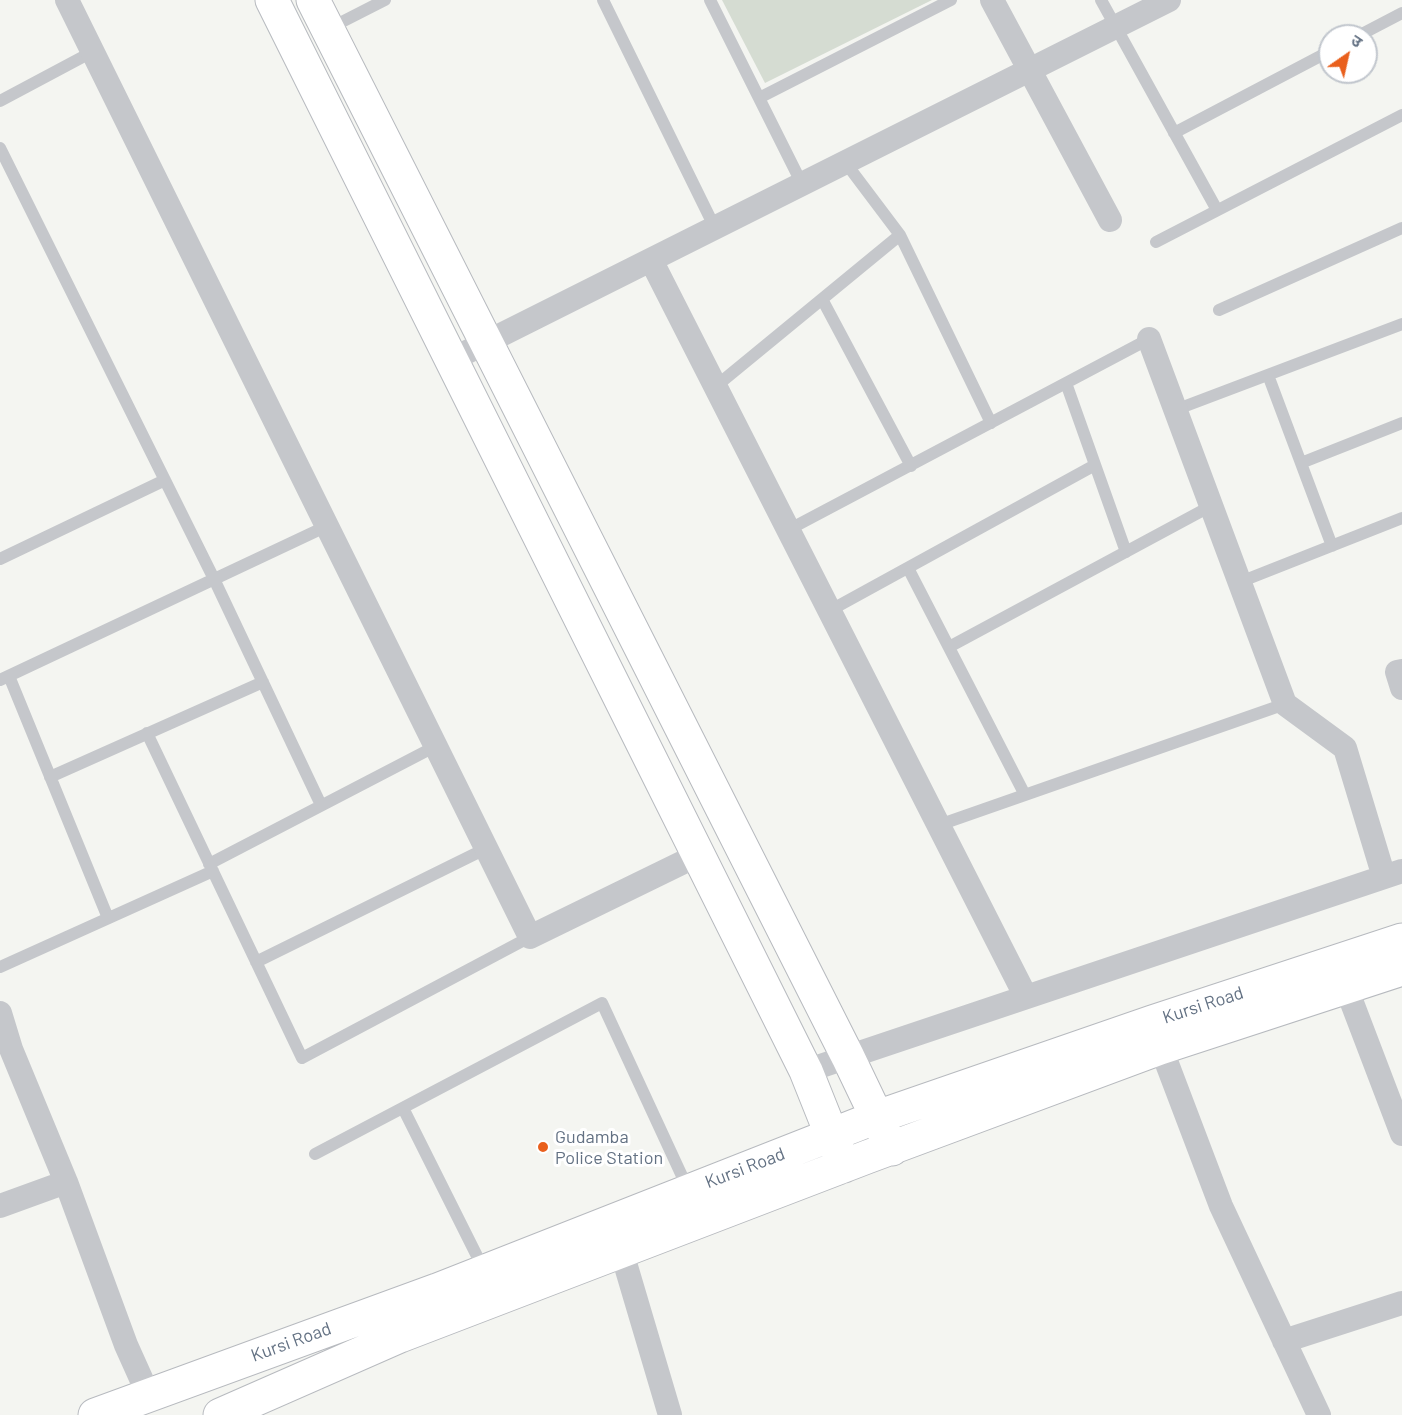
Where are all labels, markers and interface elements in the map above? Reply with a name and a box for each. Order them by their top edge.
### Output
north arrow [1318,24,1378,84]
text: उ [1348,30,1366,51]
street label: Kursi Road [1160,982,1246,1028]
place label: Gudamba Police Station [555,1126,663,1168]
marker: Gudamba Police Station [536,1140,550,1154]
street label: Kursi Road [702,1143,788,1193]
street label: Kursi Road [248,1318,334,1366]

